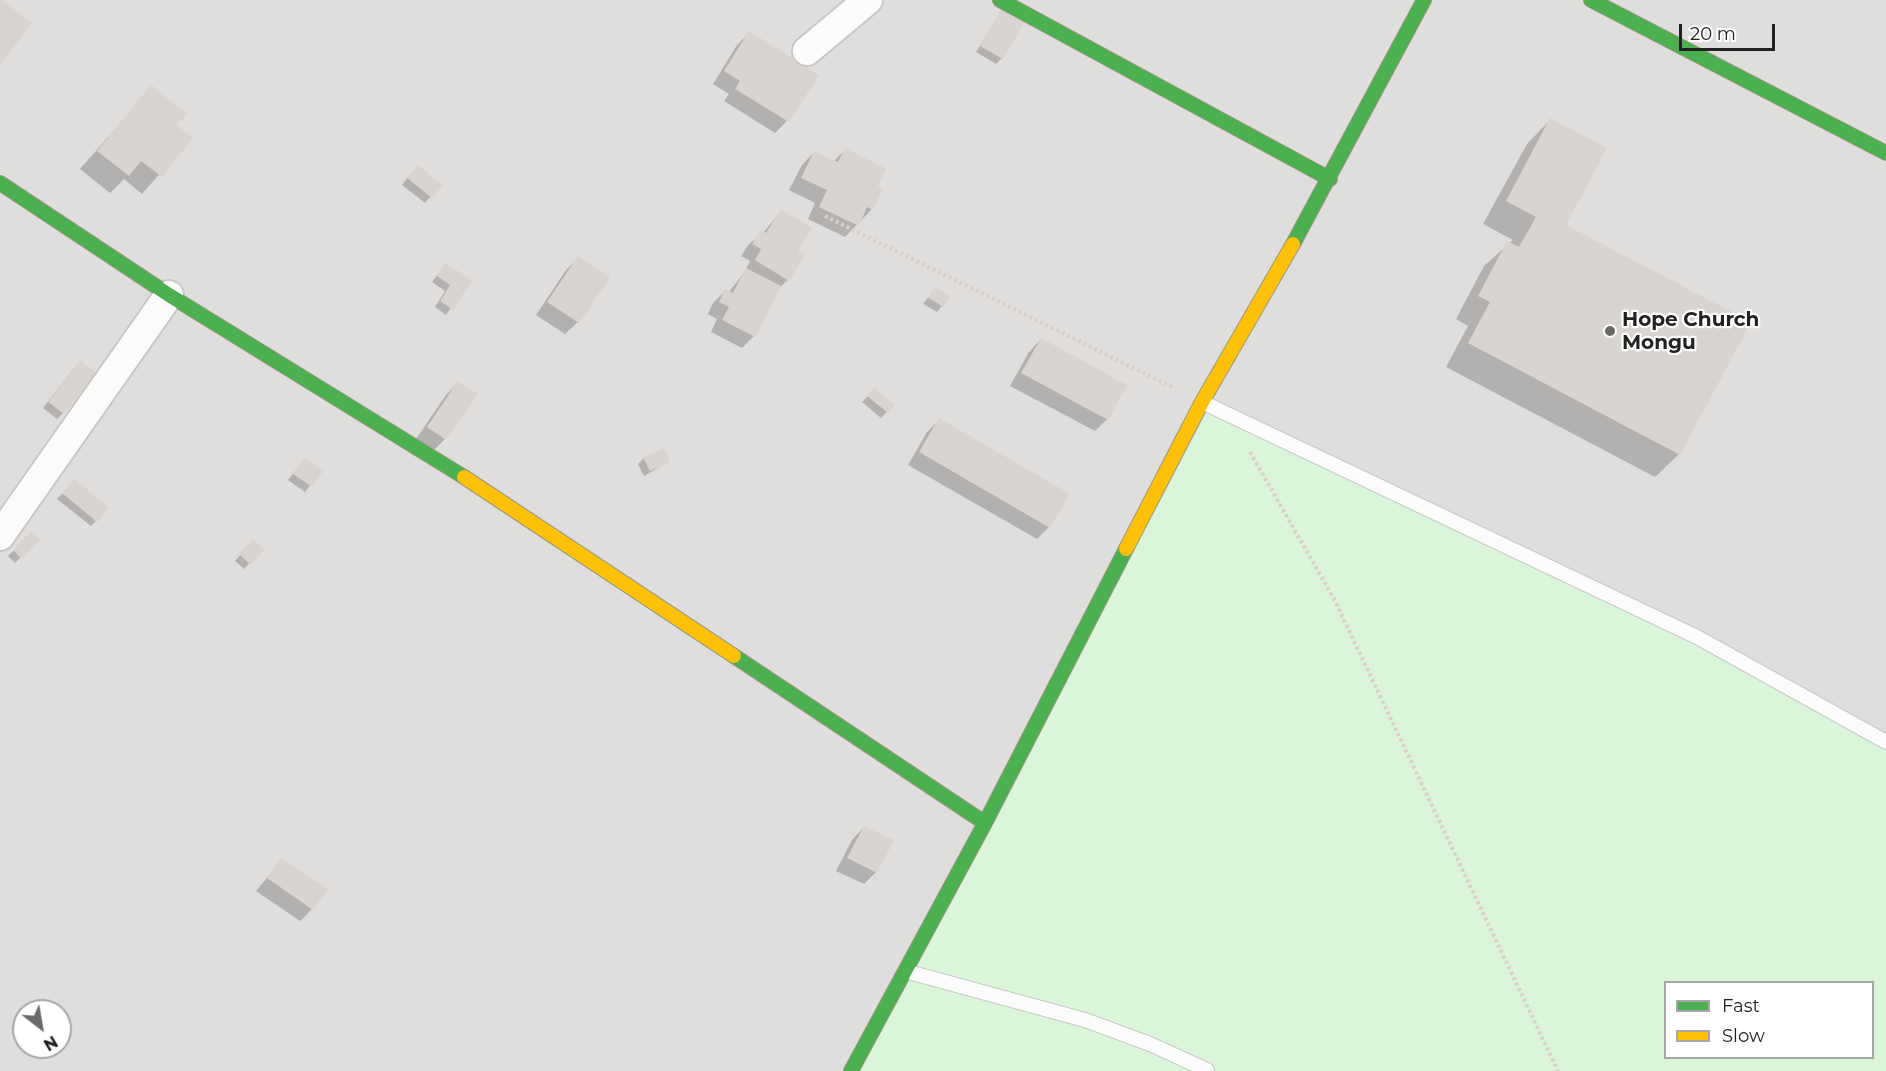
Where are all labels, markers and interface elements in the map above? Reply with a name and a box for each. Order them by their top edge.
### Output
scale bar [1682,12,1778,50]
text: 20 m [1690,23,1736,45]
place label: Hope Church Mongu [1622,308,1759,355]
marker: Hope Church Mongu [1603,324,1617,338]
legend [1664,981,1874,1059]
text: Fast [1722,995,1760,1017]
north arrow [12,999,72,1059]
text: Slow [1722,1025,1765,1047]
text: N [40,1032,61,1055]

